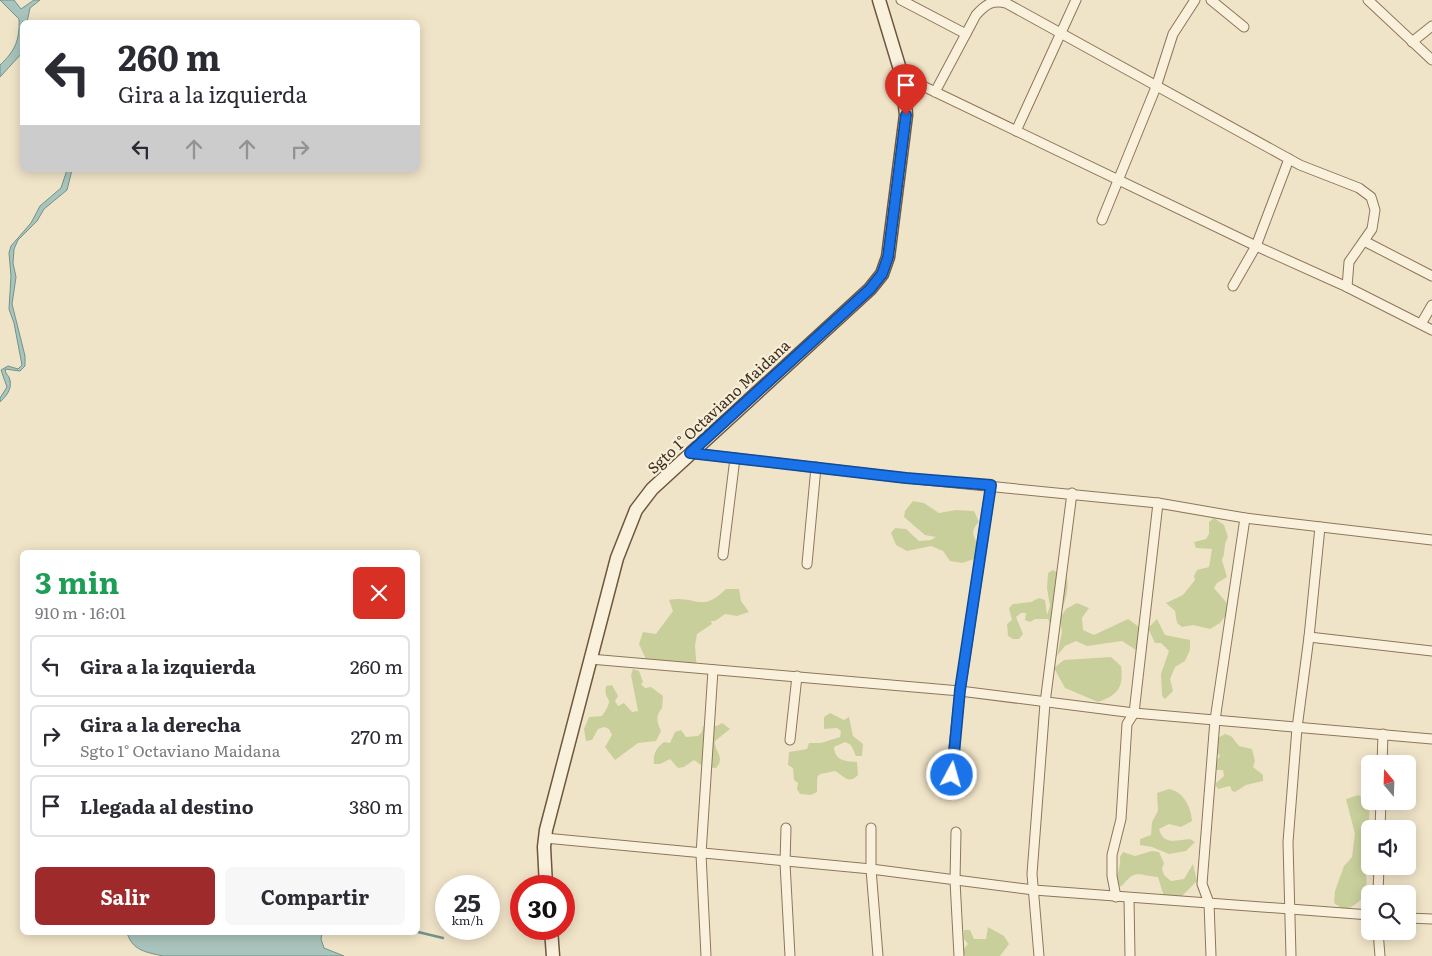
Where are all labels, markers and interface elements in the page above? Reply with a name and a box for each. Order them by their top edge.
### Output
text: 260 m [118,30,221,82]
icon: left [35,40,100,105]
pin [885,64,927,115]
icon: arrive [892,71,920,99]
text: Gira a la izquierda [118,77,307,110]
icon: left [127,135,155,163]
icon: ahead [180,135,208,163]
icon: ahead [233,135,261,163]
icon: right [286,135,314,163]
street label: Sgto 1° Octaviano Maidana [641,333,795,478]
text: 3 min [35,559,119,603]
button: close [353,567,405,619]
text: 910 m · 16:01 [35,600,126,624]
icon: left [37,652,65,680]
text: Gira a la izquierda [80,652,256,680]
text: 260 m [350,652,403,680]
text: Gira a la derecha [80,710,241,738]
icon: right [37,722,65,750]
text: 270 m [351,722,403,750]
text: Sgto 1° Octaviano Maidana [80,738,280,762]
position arrow [925,748,977,800]
north arrow [1361,755,1416,810]
map controls [1361,755,1416,940]
icon: arrive [37,792,65,820]
text: Llegada al destino [80,792,254,820]
text: 380 m [349,792,403,820]
button: sound [1361,820,1416,875]
button: Salir [35,867,215,925]
button: Compartir [225,867,405,925]
speed limit sign: 30 [510,875,575,940]
text: 25 [454,883,481,920]
button: search [1361,885,1416,940]
text: km/h [452,911,483,929]

